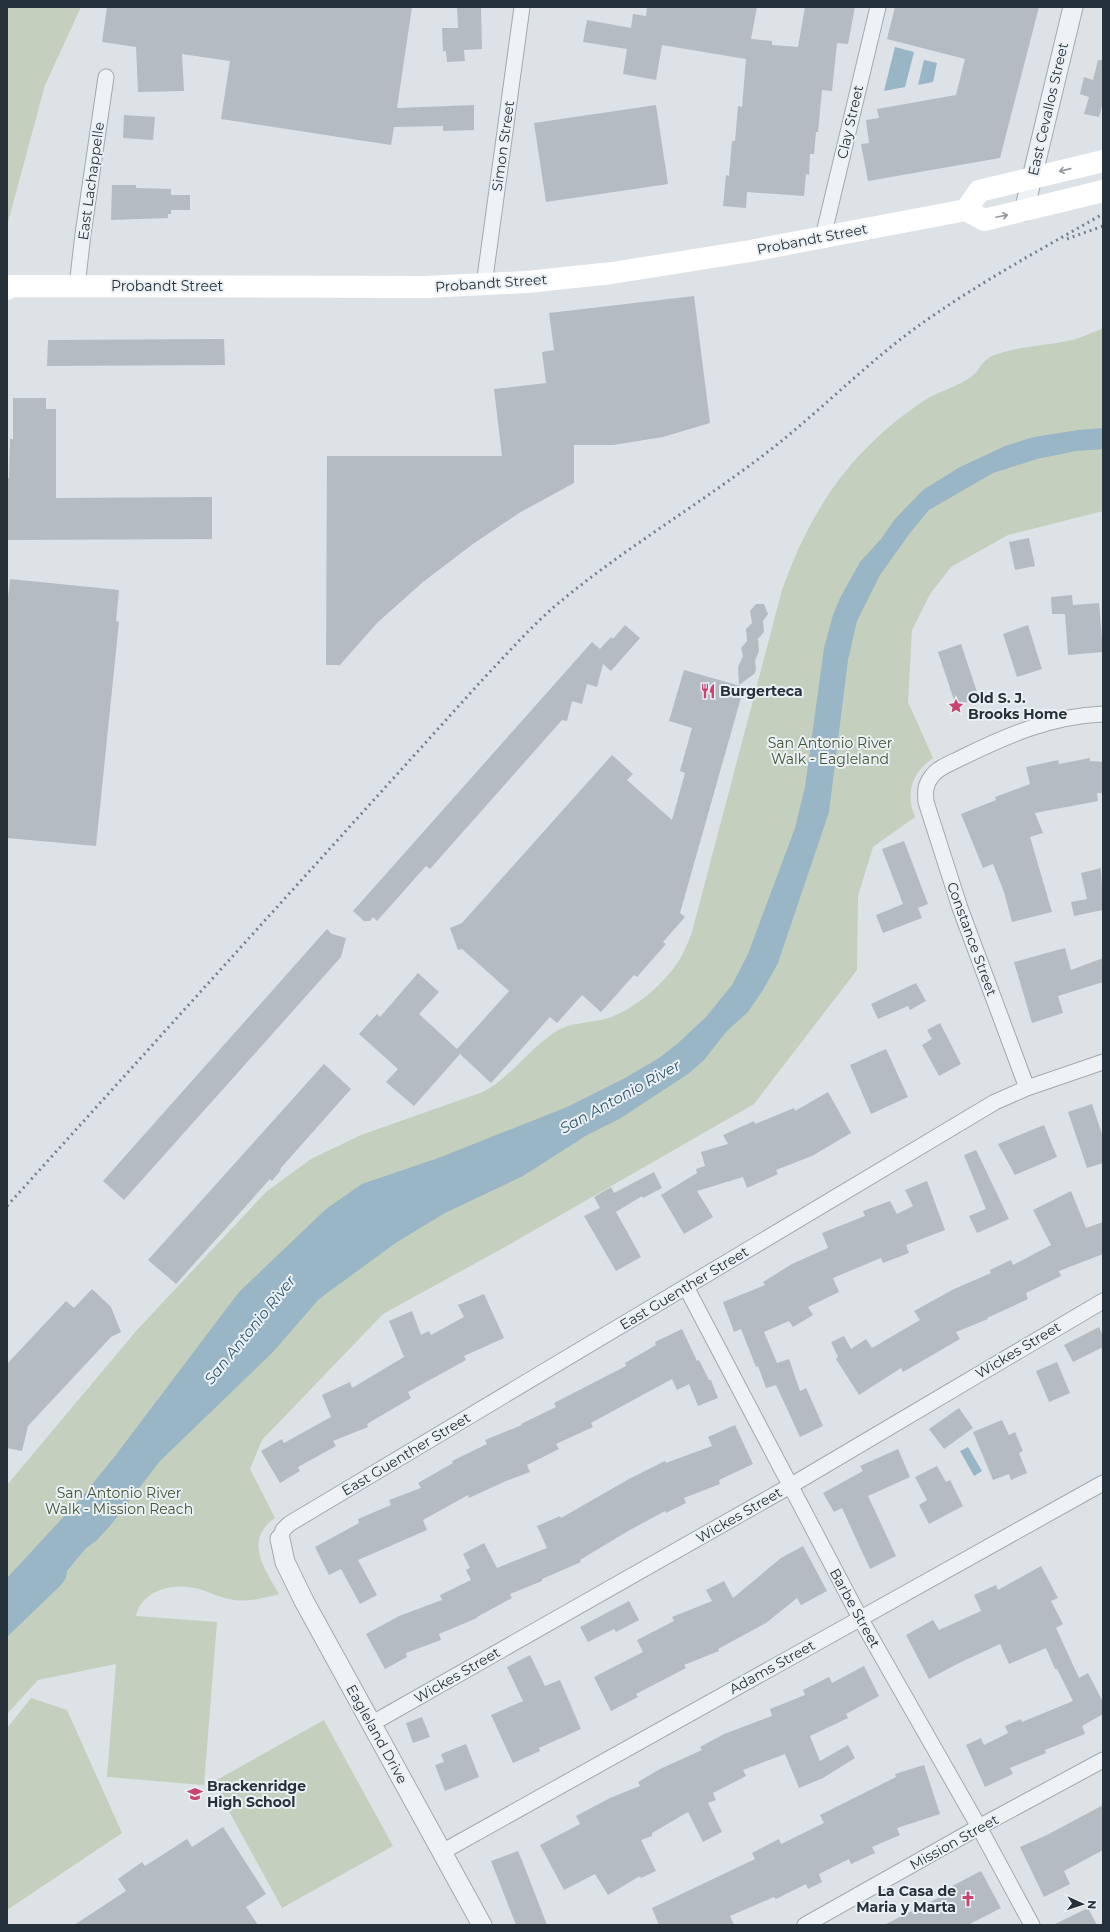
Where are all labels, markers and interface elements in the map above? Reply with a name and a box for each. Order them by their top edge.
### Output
street label: East Cevallos Street [1024,40,1072,177]
street label: Clay Street [833,83,867,161]
street label: Simon Street [488,99,518,193]
street label: East Lachappelle [74,121,108,241]
one-way arrow [1059,167,1072,175]
one-way arrow [995,212,1008,220]
street label: Probandt Street [755,219,869,259]
street label: Probandt Street [434,270,548,296]
street label: Probandt Street [111,277,223,295]
restaurant icon: Burgerteca [699,682,717,700]
place label: Burgerteca [720,682,803,700]
place label: Old S. J. Brooks Home [968,689,1067,723]
place icon: Old S. J. Brooks Home [947,697,965,715]
park label: San Antonio River Walk - Eagleland [768,734,893,768]
street label: Constance Street [943,880,1001,999]
water label: San Antonio River [556,1055,684,1138]
street label: East Guenther Street [616,1242,752,1334]
water label: San Antonio River [200,1271,300,1388]
street label: Wickes Street [972,1317,1064,1382]
street label: East Guenther Street [338,1408,474,1500]
street label: Wickes Street [693,1483,785,1547]
park label: San Antonio River Walk - Mission Reach [45,1484,193,1518]
street label: Barbe Street [826,1565,884,1651]
street label: Adams Street [726,1636,818,1698]
street label: Wickes Street [411,1643,503,1707]
street label: Eagleland Drive [342,1681,412,1787]
place label: Brackenridge High School [207,1777,306,1811]
school or university icon: Brackenridge High School [186,1785,204,1803]
street label: Mission Street [906,1810,1002,1874]
place label: La Casa de Maria y Marta [856,1882,956,1916]
north arrow [1062,1884,1102,1924]
church icon: La Casa de Maria y Marta [959,1890,977,1908]
text: N [1085,1900,1099,1909]

